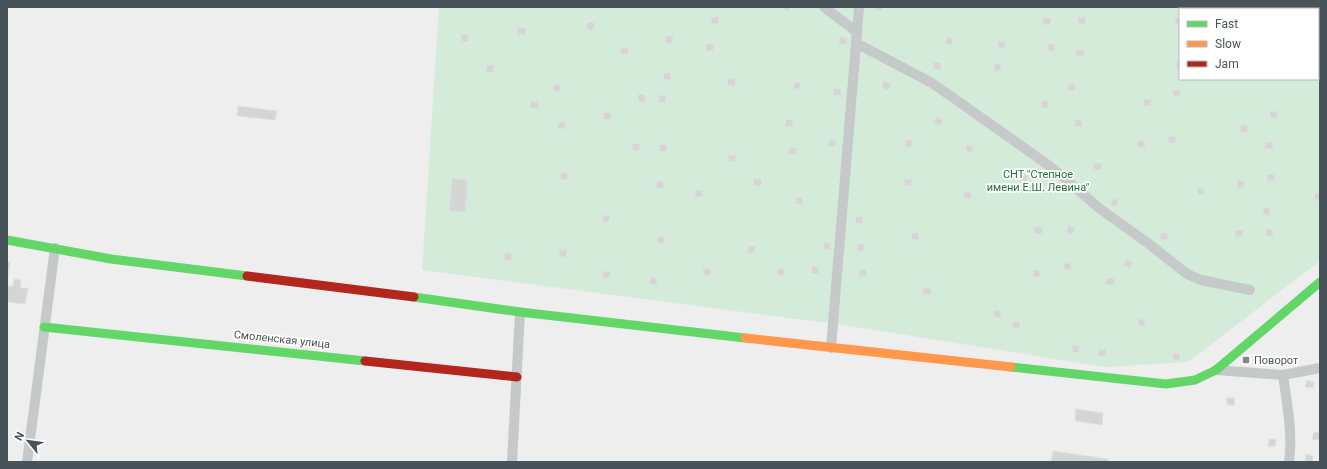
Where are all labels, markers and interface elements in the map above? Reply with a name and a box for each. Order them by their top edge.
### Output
legend [1179,8,1319,80]
text: Fast [1215,17,1238,31]
text: Slow [1215,37,1241,51]
text: Jam [1215,57,1239,71]
park label: СНТ "Степное имени Е.Ш. Левина" [987,168,1089,194]
street label: Смоленская улица [233,328,331,351]
place label: Поворот [1254,354,1299,367]
marker: Поворот [1241,355,1251,365]
north arrow [8,421,48,461]
text: N [12,430,27,443]

